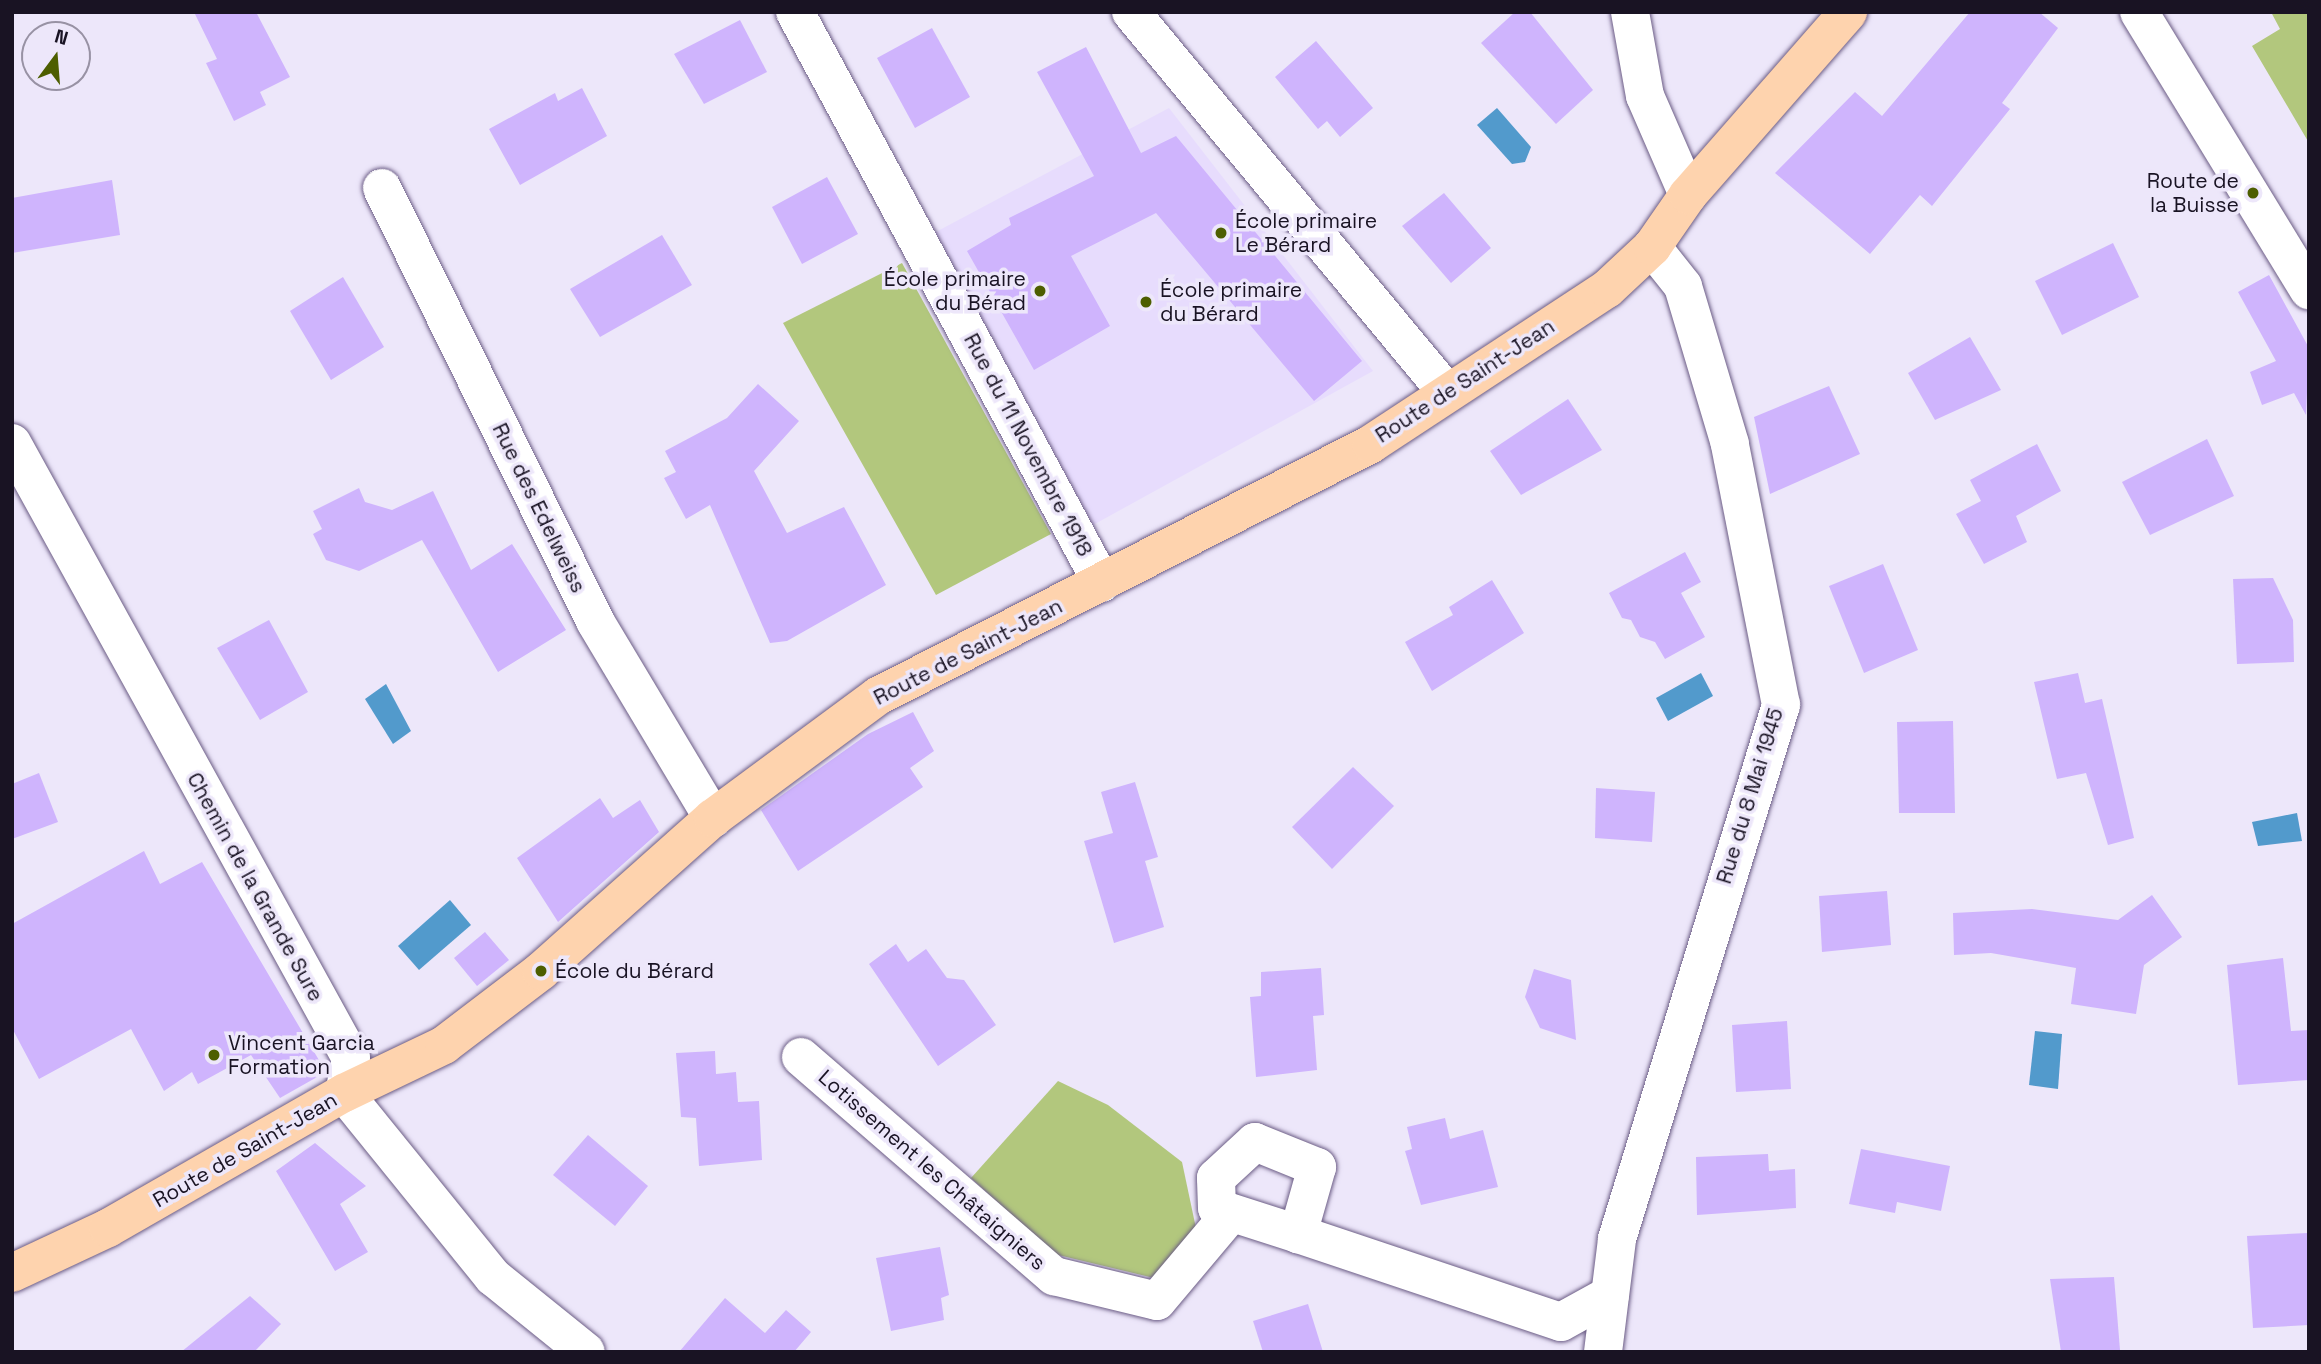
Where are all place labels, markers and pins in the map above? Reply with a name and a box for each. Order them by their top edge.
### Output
place label: Route de la Buisse [2147,168,2239,218]
marker: Route de la Buisse [2245,185,2261,201]
place label: École primaire Le Bérard [1235,208,1377,258]
marker: École primaire Le Bérard [1213,225,1229,241]
place label: École primaire du Bérad [884,266,1026,316]
place label: École primaire du Bérard [1160,277,1302,327]
marker: École primaire du Bérad [1032,283,1048,299]
marker: École primaire du Bérard [1138,294,1154,310]
place label: École du Bérard [555,958,714,984]
marker: École du Bérard [533,963,549,979]
place label: Vincent Garcia Formation [228,1030,375,1080]
marker: Vincent Garcia Formation [206,1047,222,1063]

